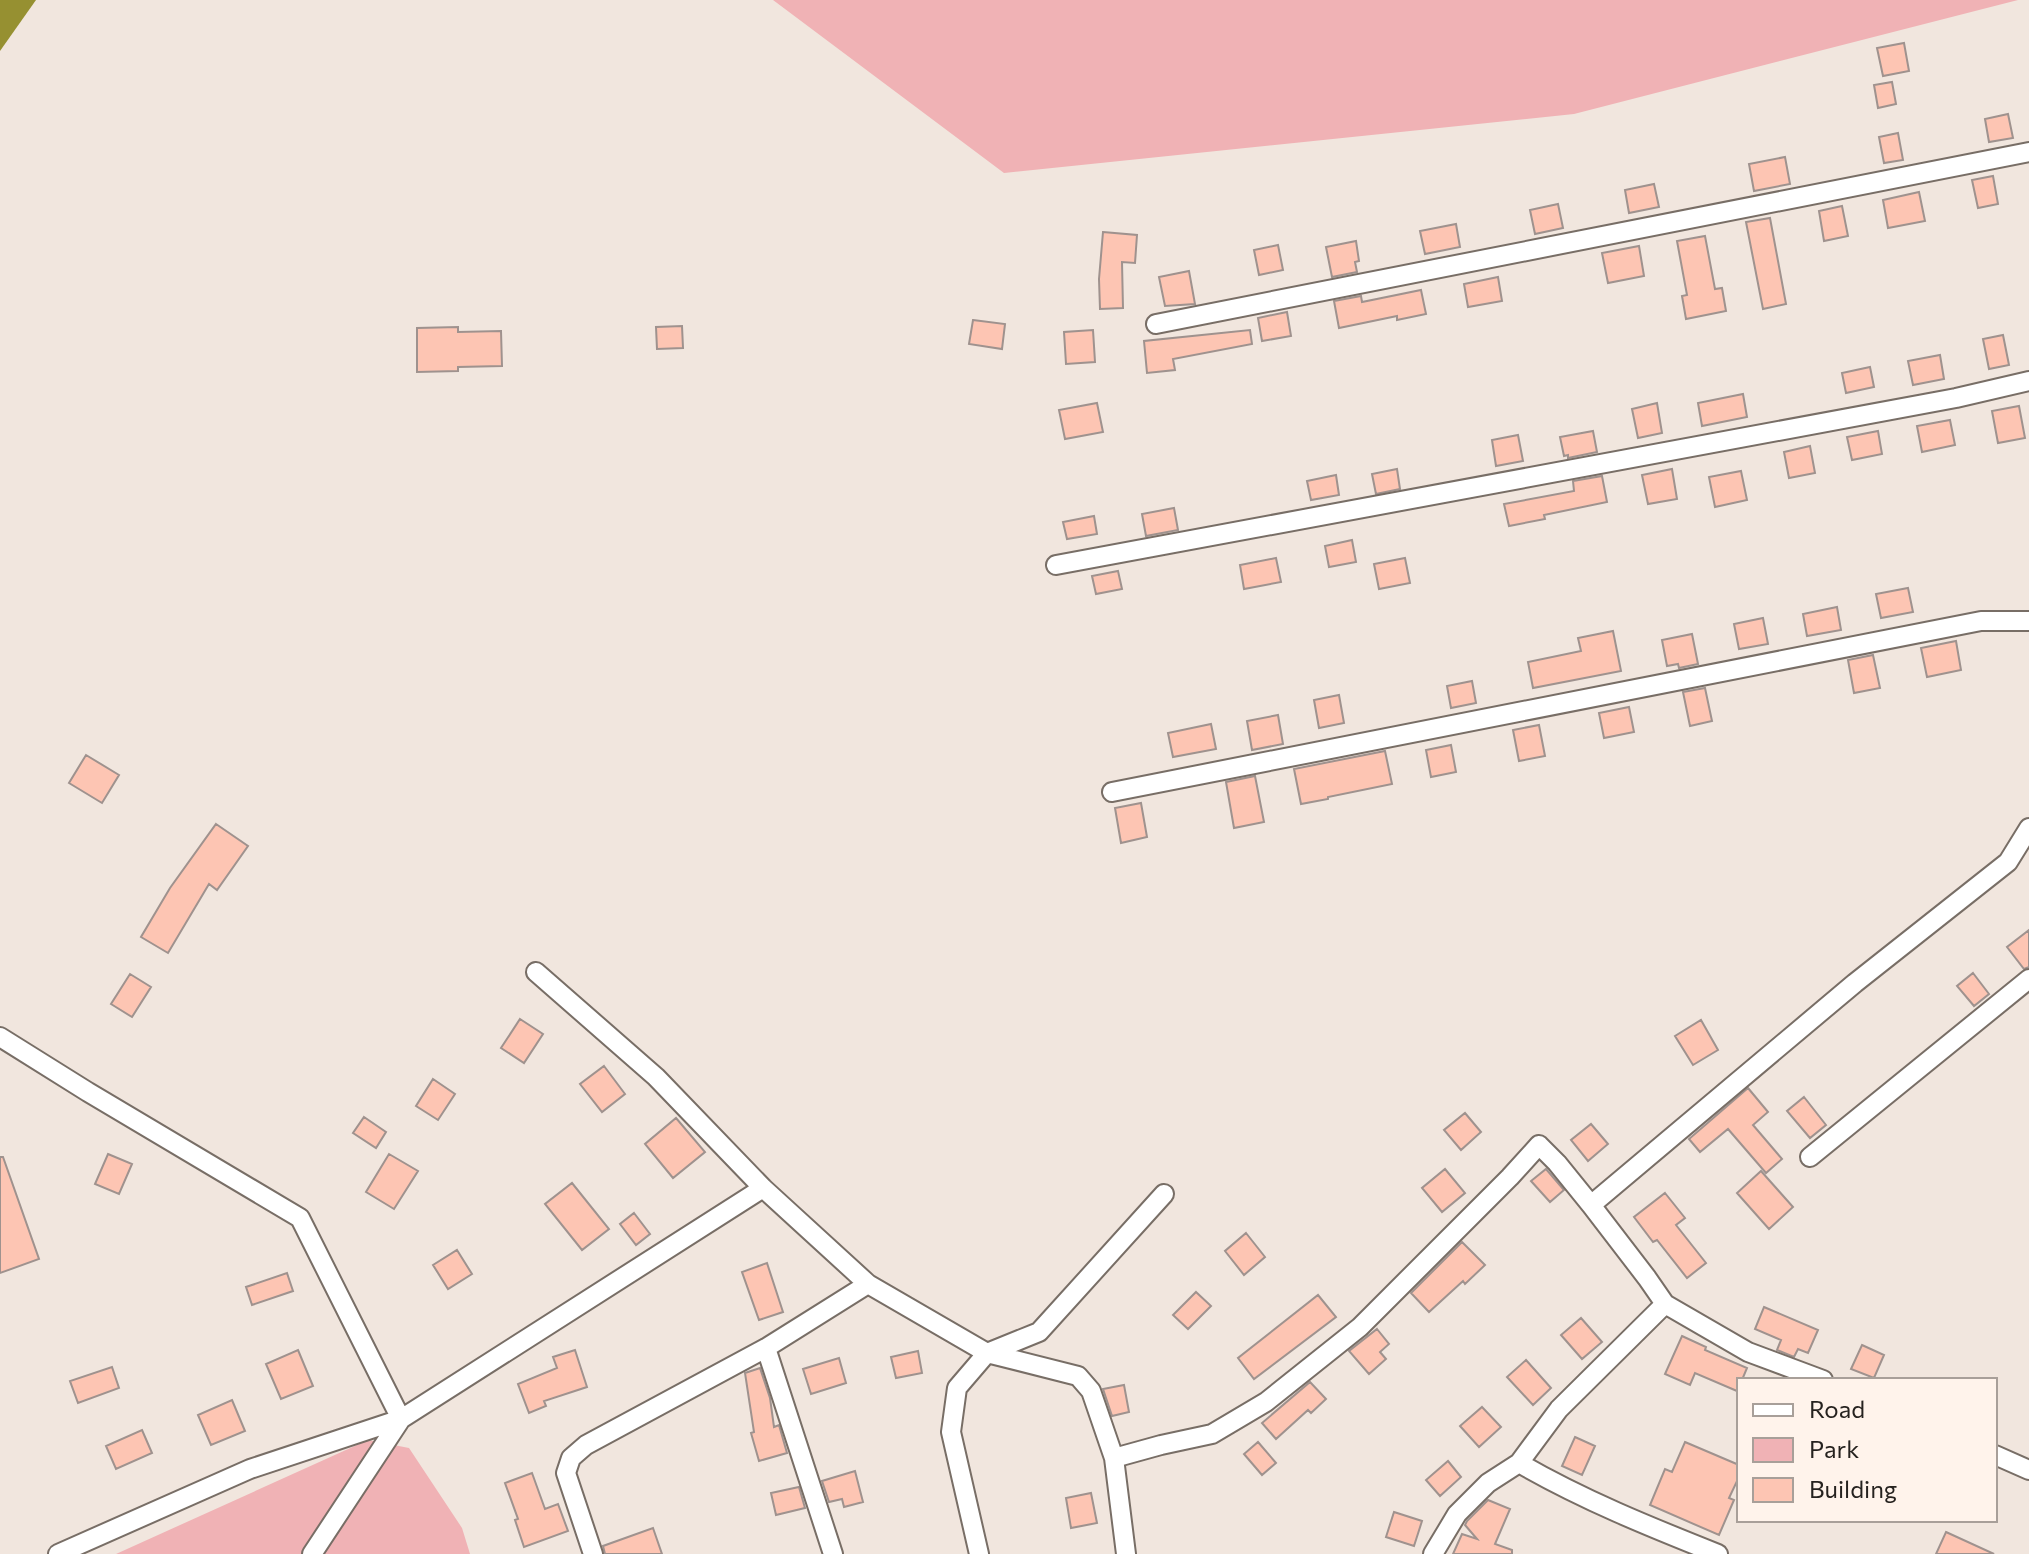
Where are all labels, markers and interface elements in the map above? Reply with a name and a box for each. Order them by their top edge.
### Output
legend [1737,1378,1997,1522]
text: Road [1809,1394,1865,1423]
text: Park [1809,1434,1859,1463]
text: Building [1809,1474,1897,1503]

